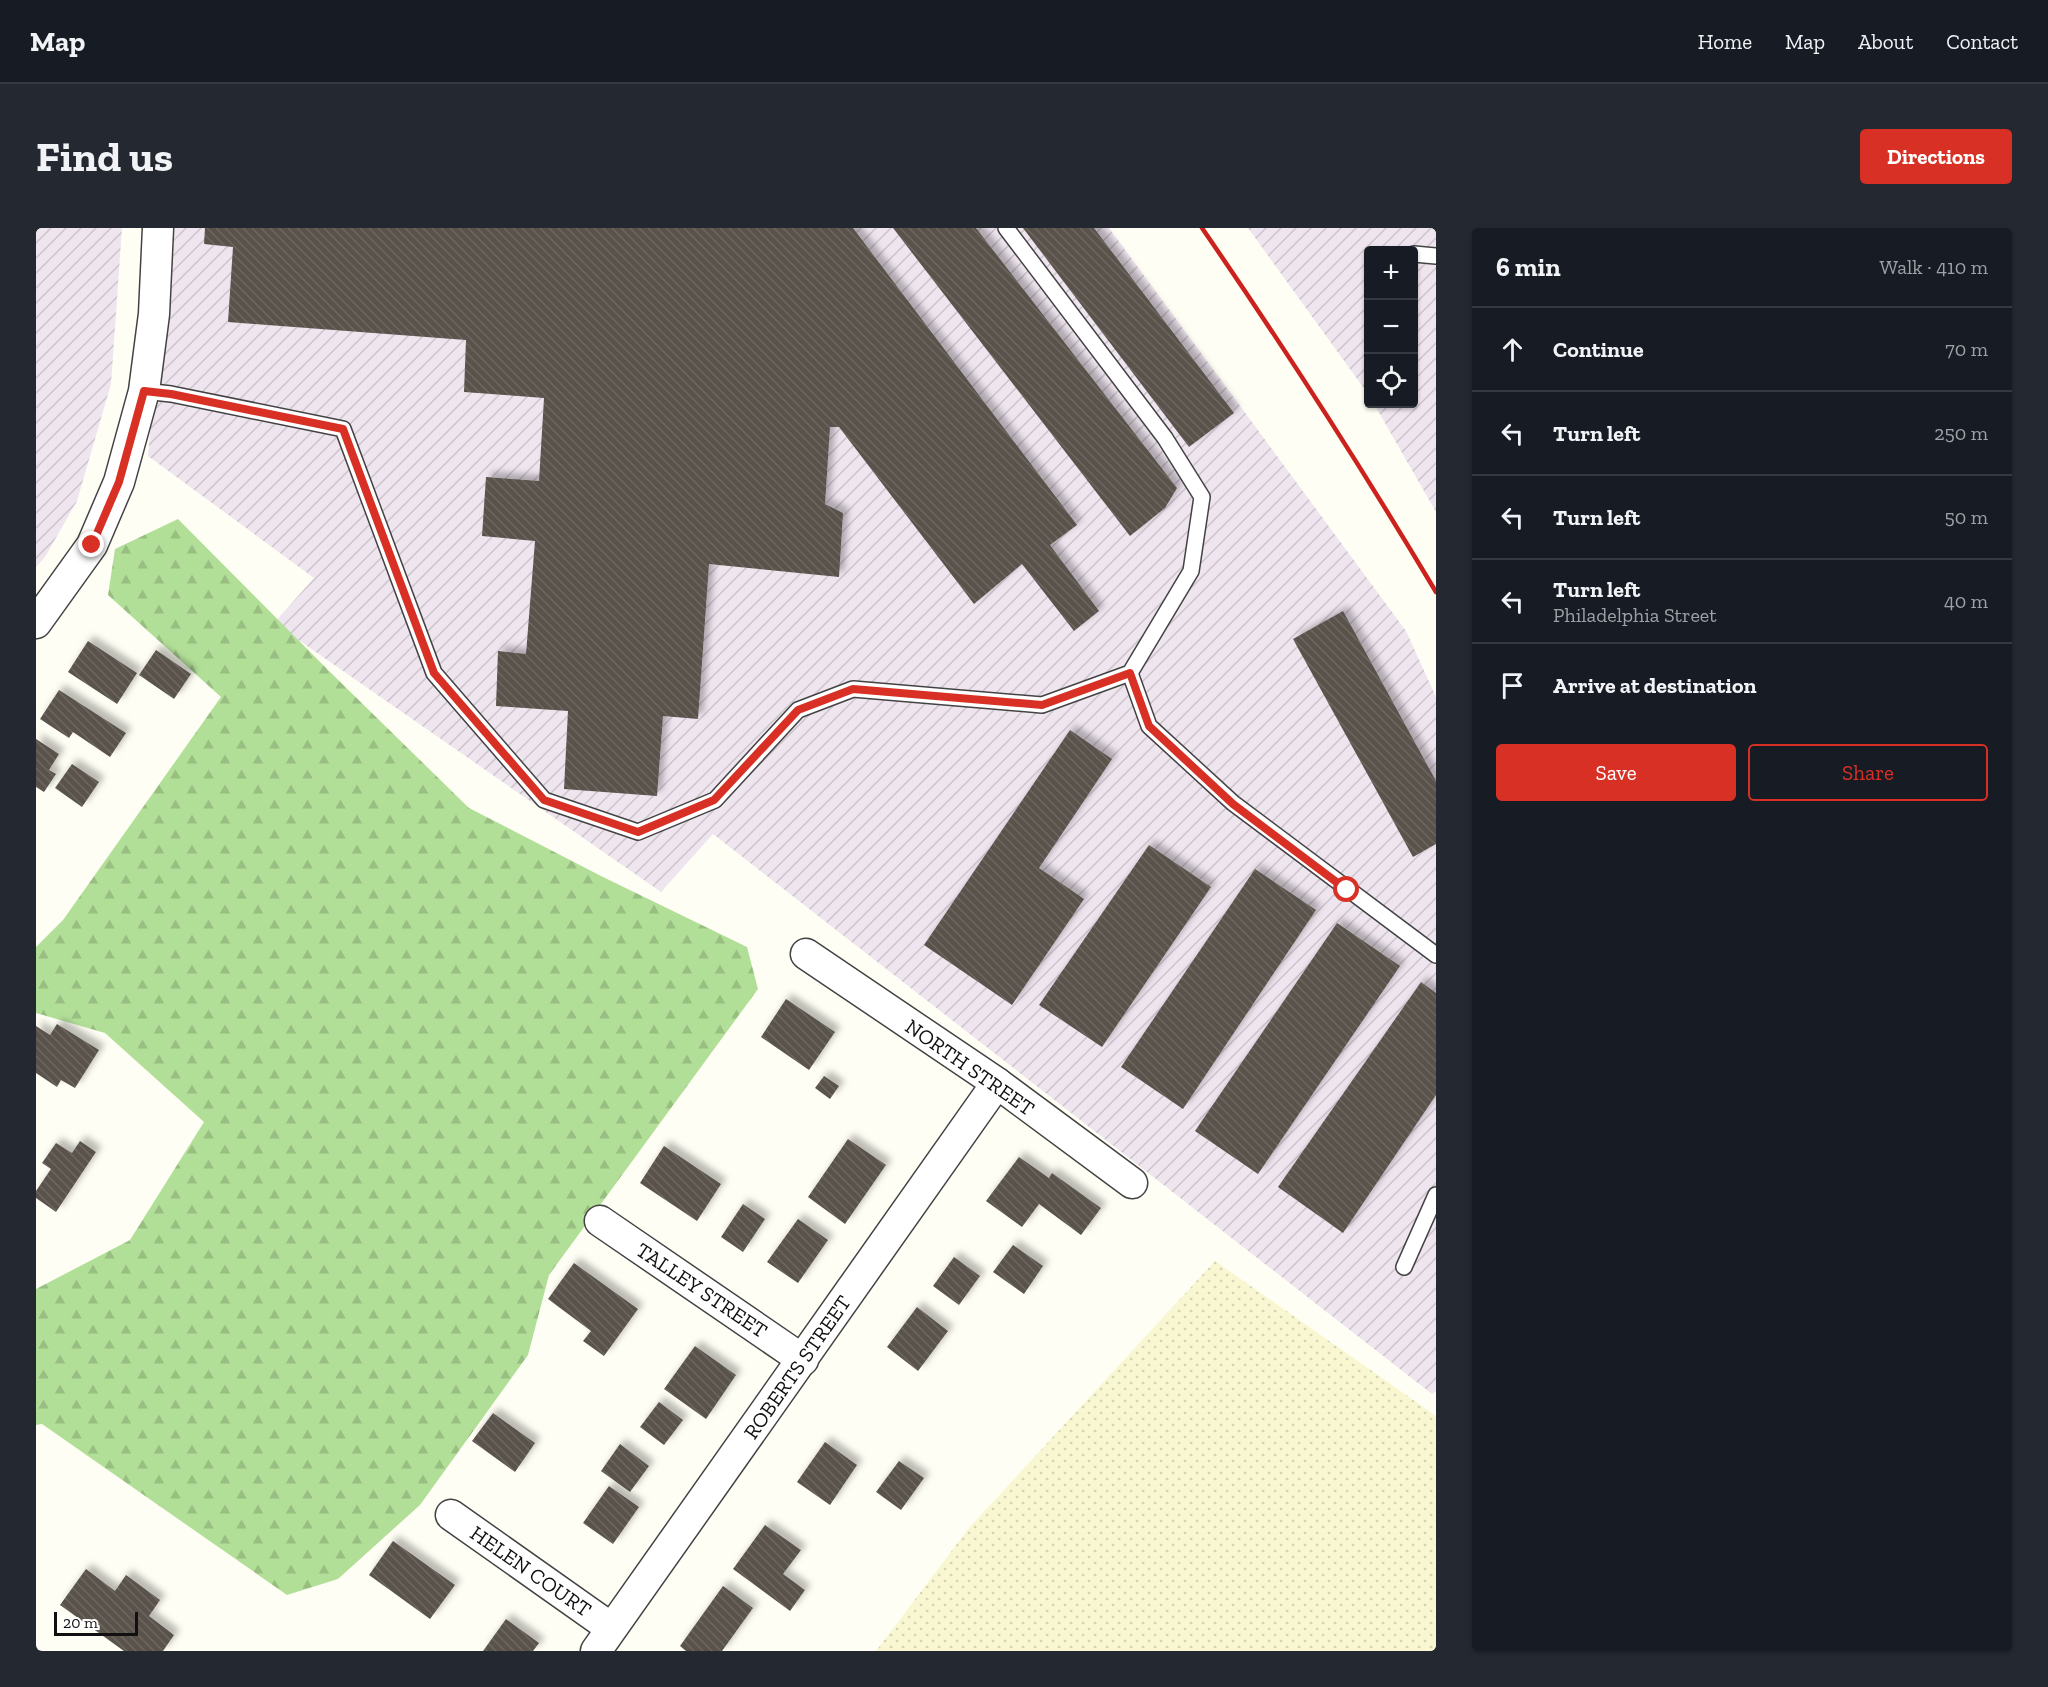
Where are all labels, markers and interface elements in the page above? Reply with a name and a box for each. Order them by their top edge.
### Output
text: Map [30,25,85,58]
text: Home [1698,29,1752,54]
text: Map [1785,29,1825,54]
text: About [1858,29,1913,54]
text: Contact [1946,29,2018,54]
button: Directions [1860,129,2012,184]
text: Find us [36,131,173,182]
map controls [1364,246,1418,408]
button: + [1364,246,1418,300]
text: 6 min [1496,251,1561,283]
text: Walk · 410 m [1880,255,1988,279]
button: − [1364,300,1418,354]
icon: ahead [1496,333,1529,366]
text: Continue [1553,336,1644,363]
text: 70 m [1945,337,1988,361]
button: locate [1364,354,1418,408]
icon: left [1496,417,1529,450]
text: Turn left [1553,420,1640,447]
text: 250 m [1934,421,1988,445]
icon: left [1496,501,1529,534]
text: Turn left [1553,504,1640,531]
text: 50 m [1944,505,1988,529]
route end [78,531,104,557]
text: Turn left [1553,576,1640,603]
icon: left [1496,585,1529,618]
text: 40 m [1944,589,1988,613]
text: Philadelphia Street [1553,603,1717,627]
icon: arrive [1496,669,1529,702]
text: Arrive at destination [1553,672,1756,699]
button: Save [1496,744,1736,801]
button: Share [1748,744,1988,801]
route start [1333,876,1359,902]
street label: NORTH STREET [901,1013,1039,1121]
street label: TALLEY STREET [632,1237,772,1343]
street label: ROBERTS STREET [738,1290,856,1444]
street label: HELEN COURT [466,1520,596,1622]
scale bar [54,1609,138,1636]
text: 20 m [63,1613,98,1632]

